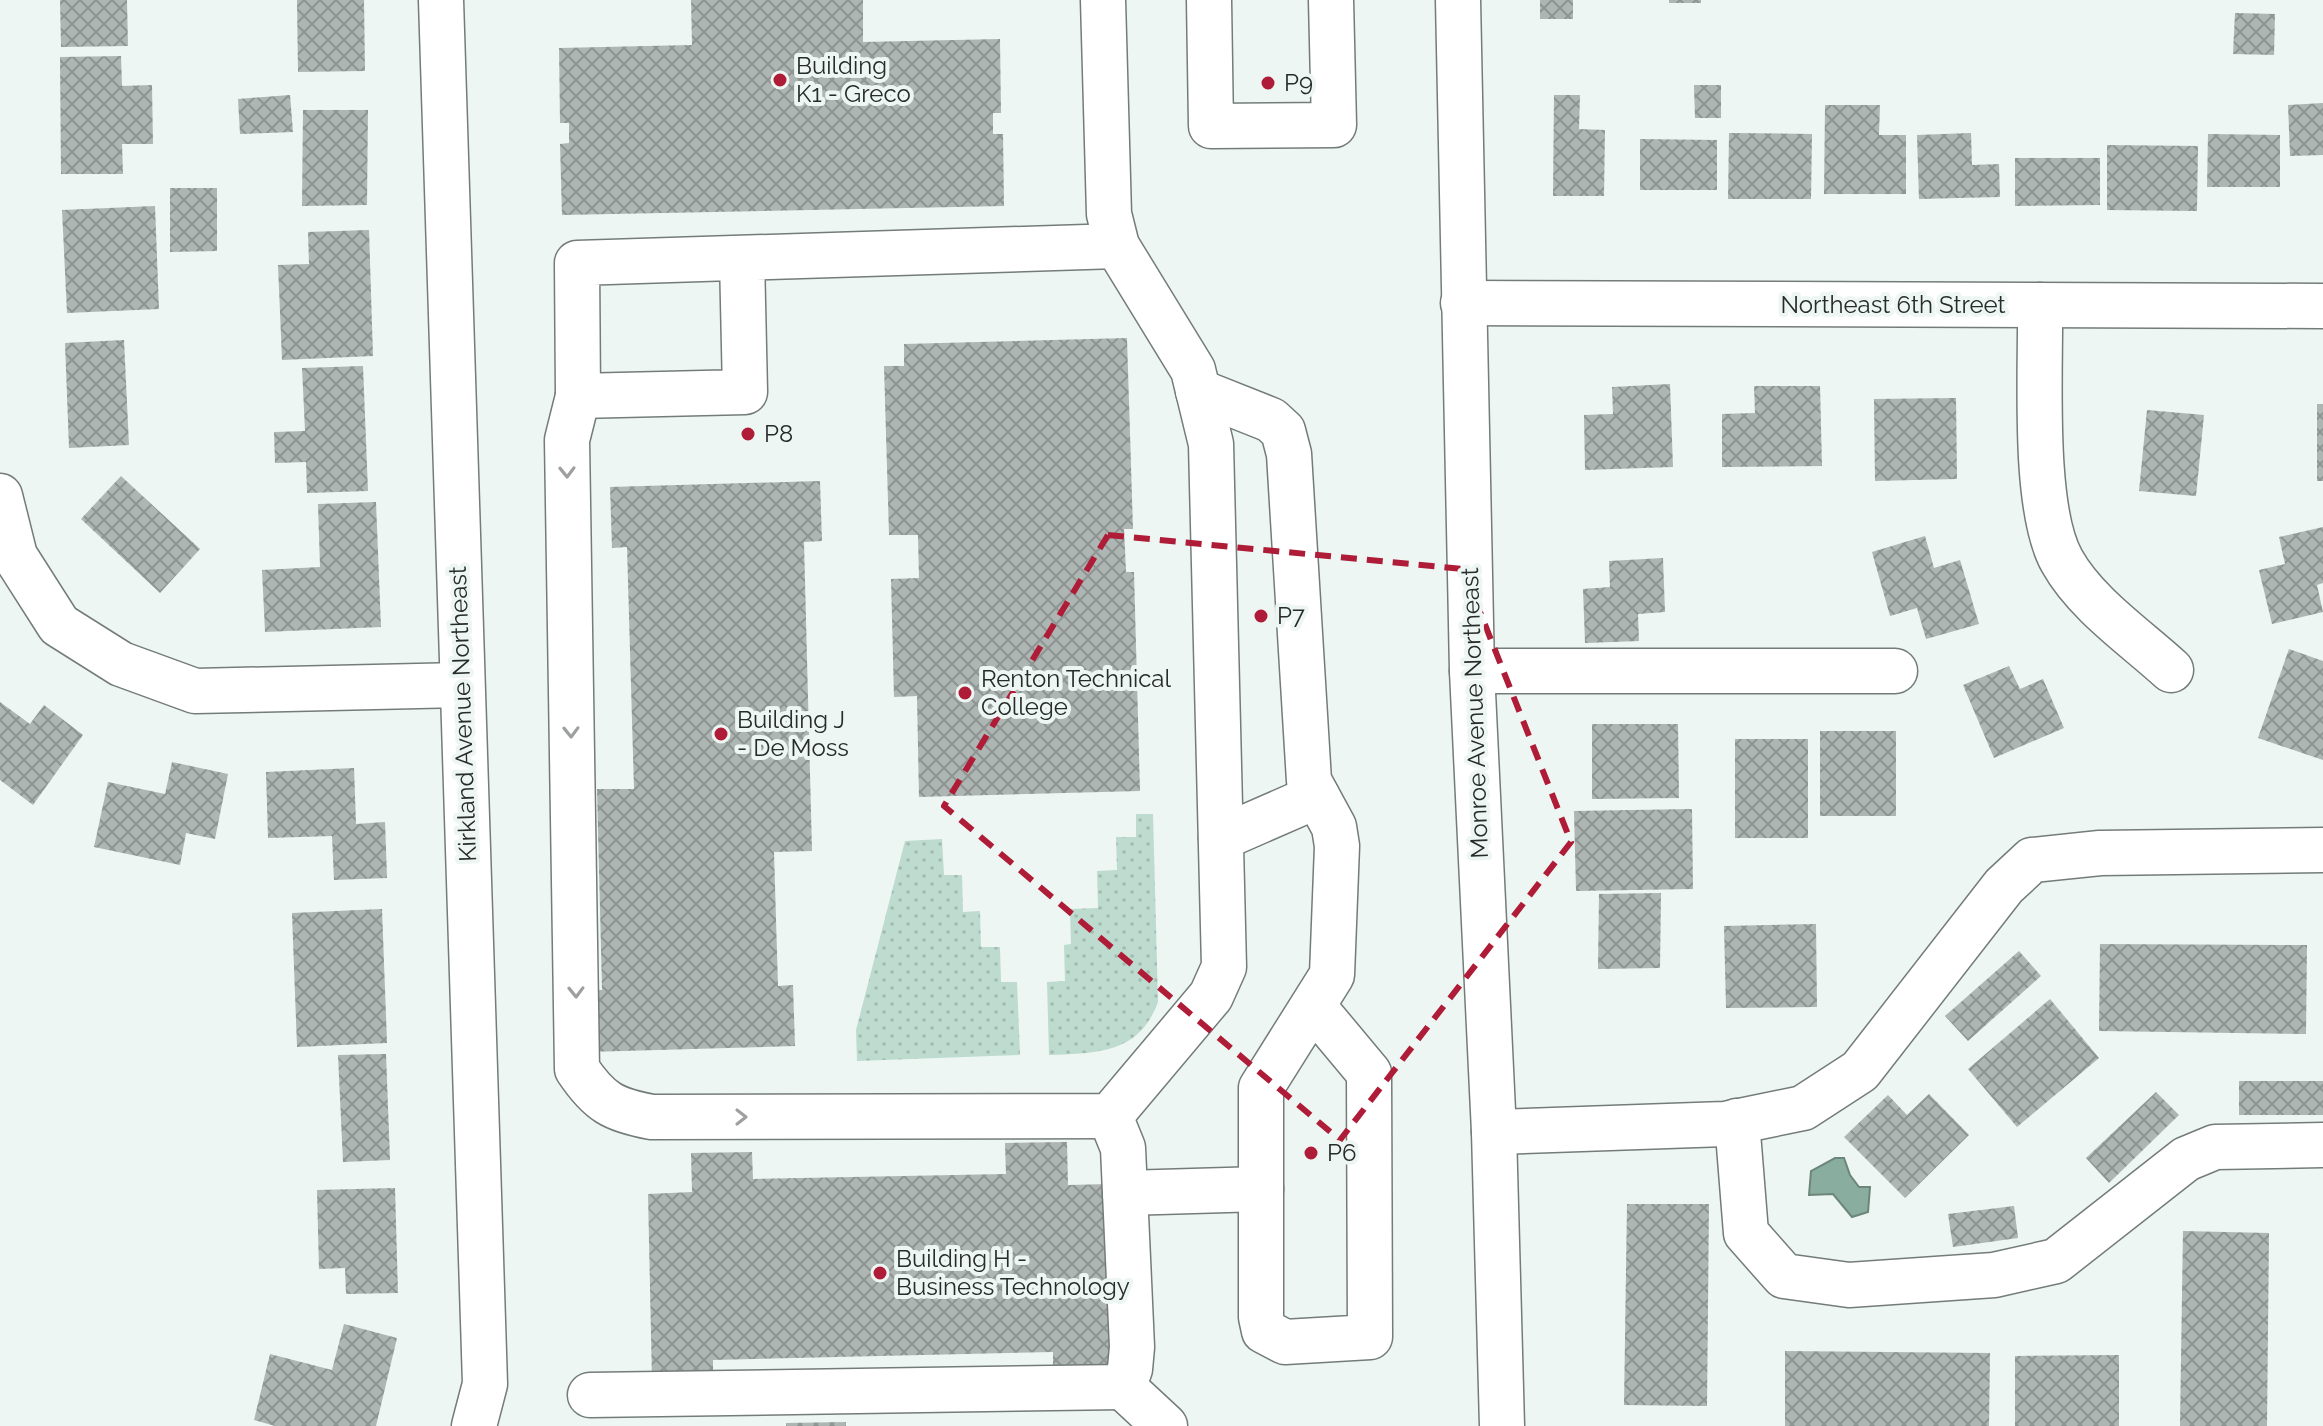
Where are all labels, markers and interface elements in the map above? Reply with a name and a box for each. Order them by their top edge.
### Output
place label: Building K1 - Greco [796,51,911,108]
place label: P9 [1284,68,1313,97]
marker: Building K1 - Greco [771,71,789,89]
marker: P9 [1259,74,1277,92]
street label: Northeast 6th Street [1780,290,2006,319]
place label: P8 [764,419,793,448]
marker: P8 [739,425,757,443]
one-way arrow [558,466,576,479]
street label: Kirkland Avenue Northeast [443,566,482,862]
street label: Monroe Avenue Northeast [1455,567,1494,859]
place label: P7 [1277,601,1305,630]
marker: P7 [1252,607,1270,625]
place label: Renton Technical College [981,664,1171,721]
marker: Renton Technical College [956,684,974,702]
place label: Building J - De Moss [737,705,849,762]
marker: Building J - De Moss [712,725,730,743]
one-way arrow [563,726,580,739]
one-way arrow [567,986,584,999]
one-way arrow [735,1108,748,1126]
place label: P6 [1327,1138,1356,1167]
marker: P6 [1302,1144,1320,1162]
place label: Building H - Business Technology [896,1244,1130,1301]
marker: Building H - Business Technology [871,1264,889,1282]

